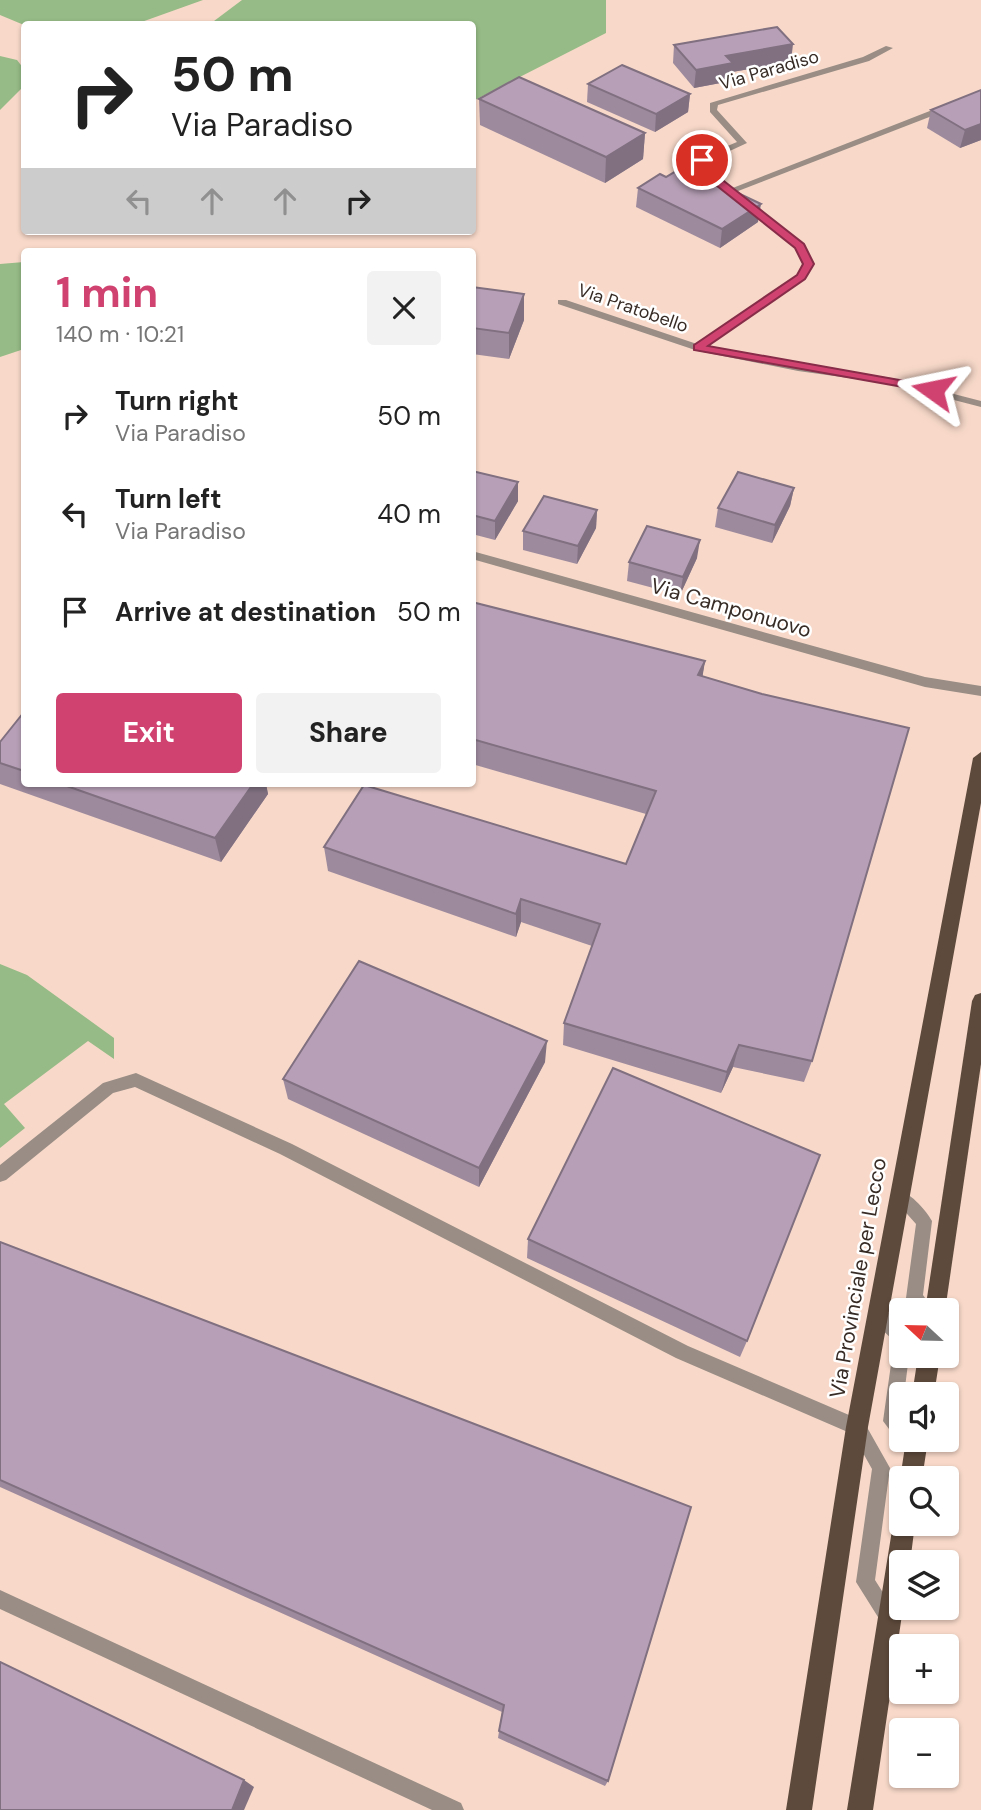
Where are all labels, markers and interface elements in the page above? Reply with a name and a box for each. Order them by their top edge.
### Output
text: 50 m [171,42,294,106]
street label: Via Paradiso [716,44,822,96]
icon: right [56,49,147,140]
text: Via Paradiso [171,104,353,146]
pin [672,130,732,190]
icon: arrive [683,141,721,179]
icon: left [120,182,158,220]
icon: ahead [193,182,231,220]
icon: ahead [266,182,304,220]
icon: right [339,182,377,220]
text: 1 min [56,265,158,320]
button: close [367,271,441,345]
street label: Via Pratobello [575,278,691,338]
text: 140 m · 10:21 [56,319,184,349]
position arrow [896,353,970,427]
text: Turn right [115,384,239,418]
icon: right [56,397,94,435]
text: 50 m [377,399,441,433]
text: Via Paradiso [115,418,246,448]
text: Turn left [115,482,222,516]
icon: left [56,495,94,533]
text: 40 m [377,497,441,531]
text: Via Paradiso [115,516,246,546]
street label: Via Camponuovo [647,572,815,644]
icon: arrive [56,593,94,631]
text: Arrive at destination [115,595,376,629]
text: 50 m [397,595,461,629]
button: Exit [56,693,242,773]
button: Share [256,693,441,773]
street label: Via Provinciale per Lecco [823,1155,893,1401]
north arrow [889,1298,959,1368]
map controls [889,1298,959,1788]
button: sound [889,1382,959,1452]
button: search [889,1466,959,1536]
button: layers [889,1550,959,1620]
button: + [889,1634,959,1704]
button: − [889,1718,959,1788]

